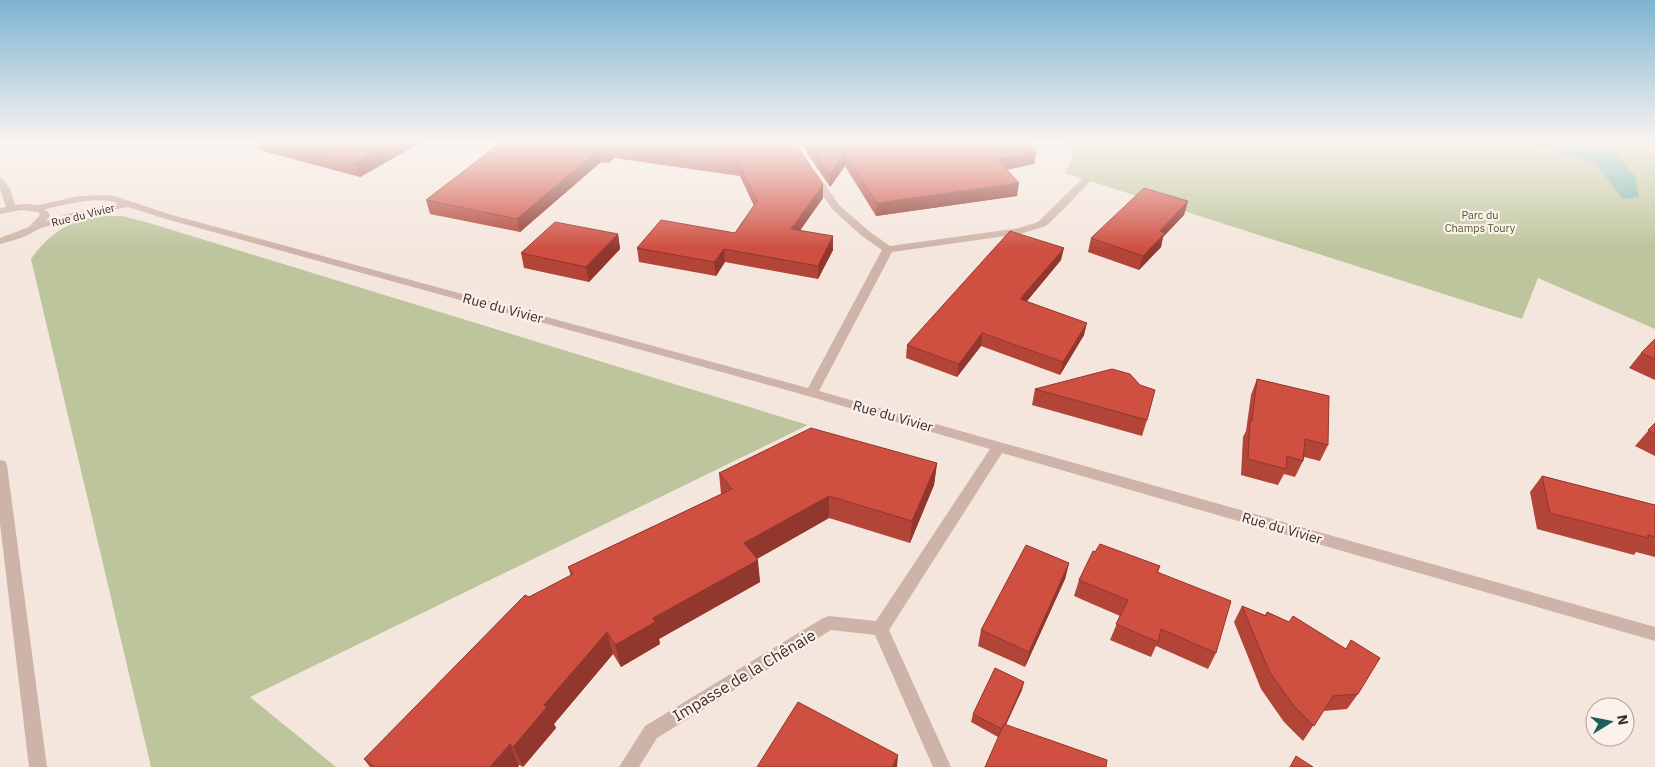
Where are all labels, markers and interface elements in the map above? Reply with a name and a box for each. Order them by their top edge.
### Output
street label: Rue du Vivier [50,200,116,230]
park label: Parc du Champs Toury [1445,208,1516,235]
street label: Rue du Vivier [461,289,545,327]
street label: Rue du Vivier [851,396,935,436]
street label: Rue du Vivier [1240,508,1324,548]
street label: Impasse de la Chênaie [669,624,819,726]
north arrow [1585,697,1635,747]
text: N [1613,713,1633,726]

